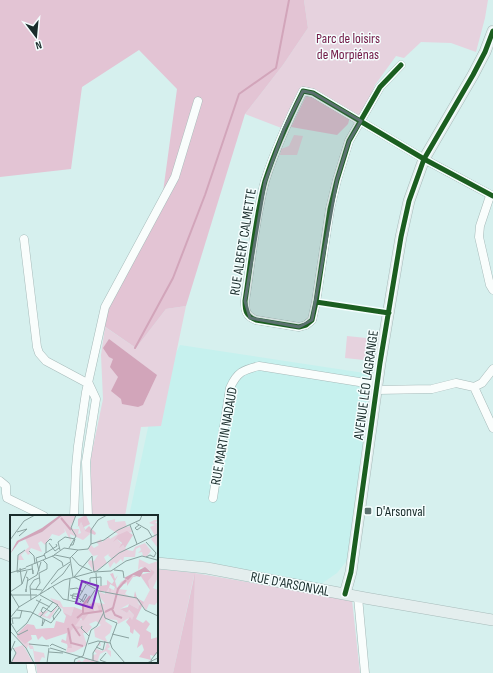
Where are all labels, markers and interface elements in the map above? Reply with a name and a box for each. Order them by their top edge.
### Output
north arrow [16,16,56,56]
park label: Parc de loisirs de Morpiénas [316,30,380,63]
text: N [34,38,43,52]
street label: RUE ALBERT CALMETTE [226,187,260,297]
street label: AVENUE LÉO LAGRANGE [350,329,382,442]
street label: RUE MARTIN NADAUD [207,386,241,486]
place label: D'Arsonval [376,503,425,520]
marker: D'Arsonval [363,506,373,516]
inset map [10,515,158,663]
street label: RUE D'ARSONVAL [249,568,331,600]

